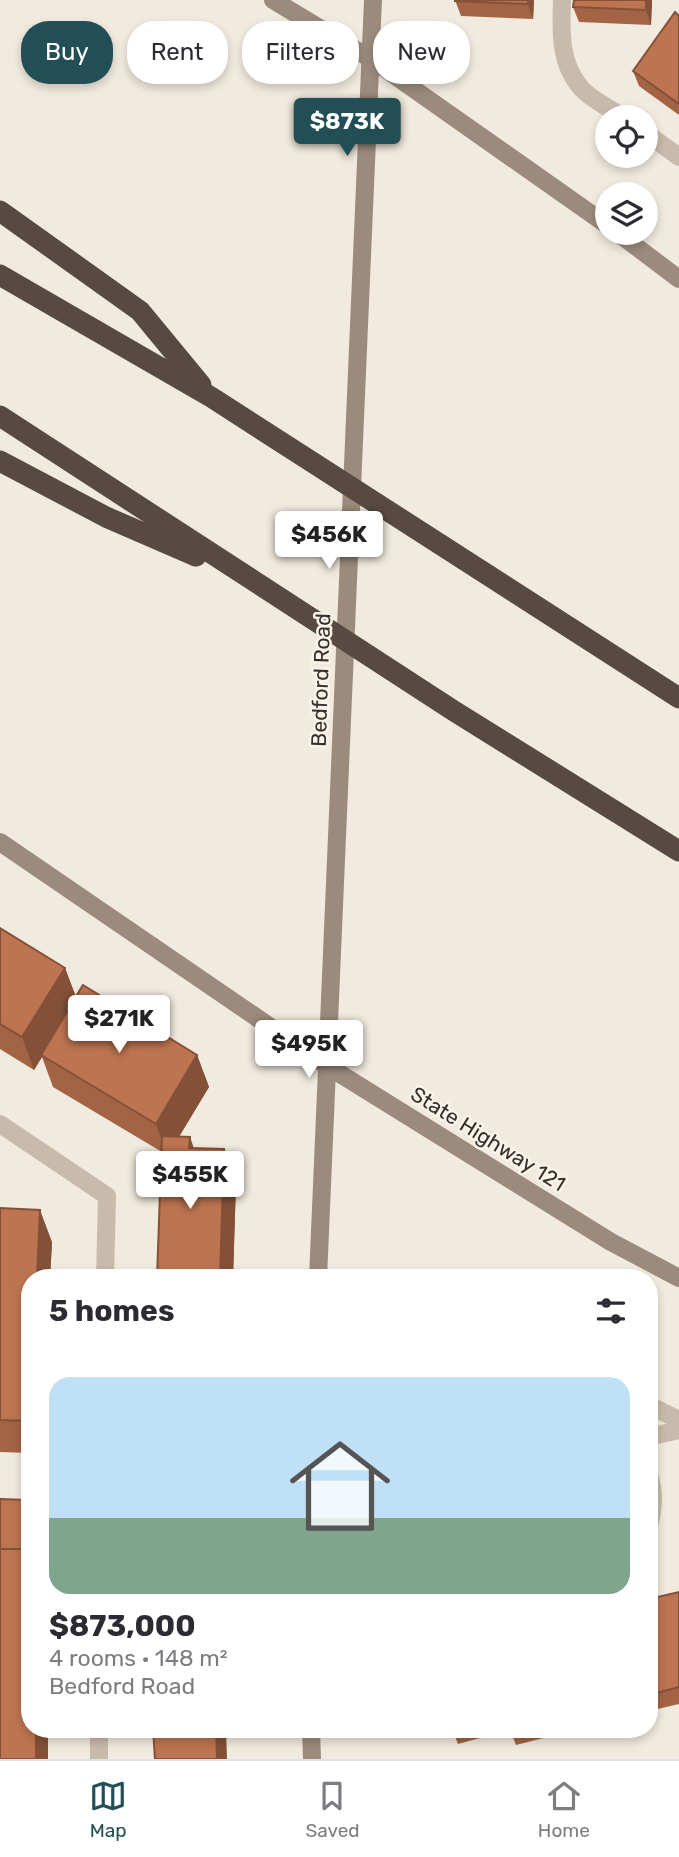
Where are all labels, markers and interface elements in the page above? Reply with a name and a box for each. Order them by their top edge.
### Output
chip: Buy [21,21,113,84]
chip: Rent [127,21,228,84]
chip: Filters [242,21,359,84]
chip: New [373,21,470,84]
pin: $873K [298,99,396,158]
map controls [595,105,658,245]
button: locate [595,105,658,168]
text: $873K [310,107,384,135]
button: layers [595,182,658,245]
pin: $456K [280,512,378,571]
text: $456K [291,520,367,548]
street label: Bedford Road [306,613,335,747]
pin: $271K [70,996,168,1055]
text: $271K [84,1004,154,1032]
pin: $495K [260,1020,358,1080]
text: $495K [271,1029,347,1057]
street label: State Highway 121 [406,1081,570,1196]
pin: $455K [141,1152,239,1211]
text: $455K [152,1160,228,1188]
icon: filters [592,1292,630,1330]
text: 5 homes [49,1293,175,1329]
icon: home [277,1423,403,1549]
text: $873,000 [49,1608,196,1644]
text: 4 rooms · 148 m² [49,1644,228,1672]
text: Bedford Road [49,1672,195,1700]
tab: Map [89,1777,127,1842]
tab: Saved [305,1777,360,1842]
tab: Home [538,1777,590,1842]

